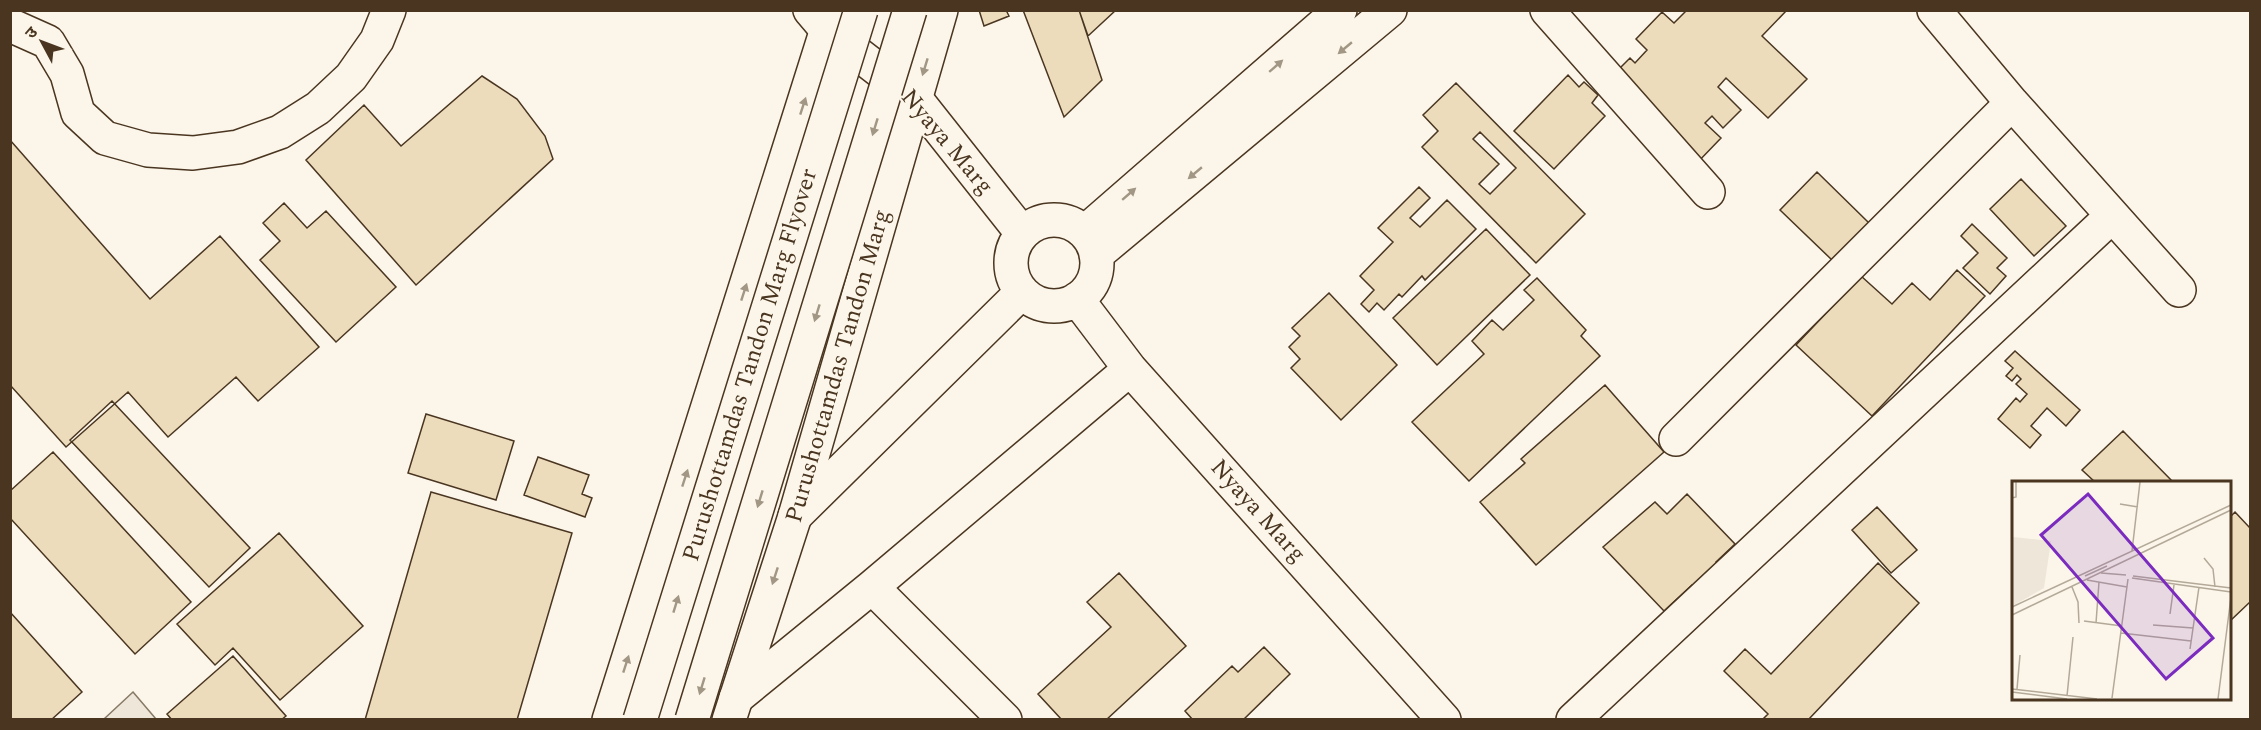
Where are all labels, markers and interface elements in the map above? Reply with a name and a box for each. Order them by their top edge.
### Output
north arrow [12,12,72,72]
text: उ [19,21,44,44]
one-way arrow [1338,41,1353,54]
one-way arrow [920,58,929,76]
one-way arrow [1268,60,1283,73]
street label: Nyaya Marg [892,81,1002,203]
one-way arrow [799,97,808,115]
one-way arrow [870,118,879,136]
street label: Purushottamdas Tandon Marg Flyover [673,164,827,566]
one-way arrow [1188,166,1203,179]
one-way arrow [1121,188,1136,201]
street label: Purushottamdas Tandon Marg [776,205,900,527]
one-way arrow [740,283,749,301]
one-way arrow [812,304,821,322]
street label: Nyaya Marg [1201,451,1315,571]
one-way arrow [681,469,690,487]
inset map [2012,481,2231,700]
one-way arrow [754,490,764,508]
one-way arrow [770,567,780,585]
one-way arrow [672,594,681,612]
one-way arrow [622,655,631,673]
one-way arrow [697,677,706,695]

